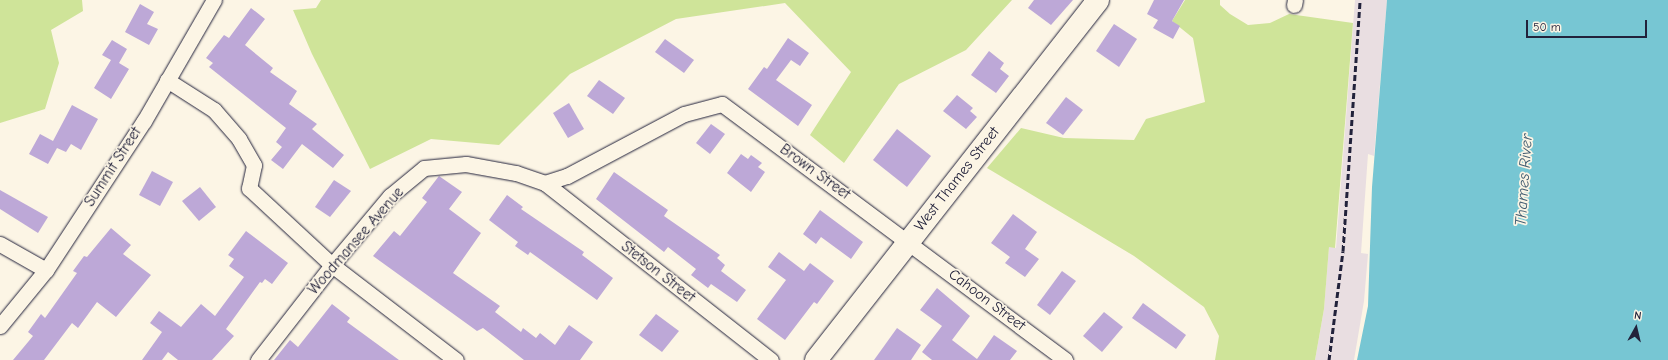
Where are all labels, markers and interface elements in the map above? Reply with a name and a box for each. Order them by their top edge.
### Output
scale bar [1528,12,1649,38]
text: 50 m [1533,20,1561,34]
street label: West Thames Street [911,123,1003,235]
street label: Summit Street [81,124,145,210]
water label: Thames River [1511,133,1537,227]
street label: Brown Street [776,140,854,204]
street label: Woodmansee Avenue [304,184,408,298]
street label: Stetson Street [617,238,699,306]
street label: Cahoon Street [945,265,1029,335]
north arrow [1616,308,1656,348]
text: N [1633,309,1642,323]

